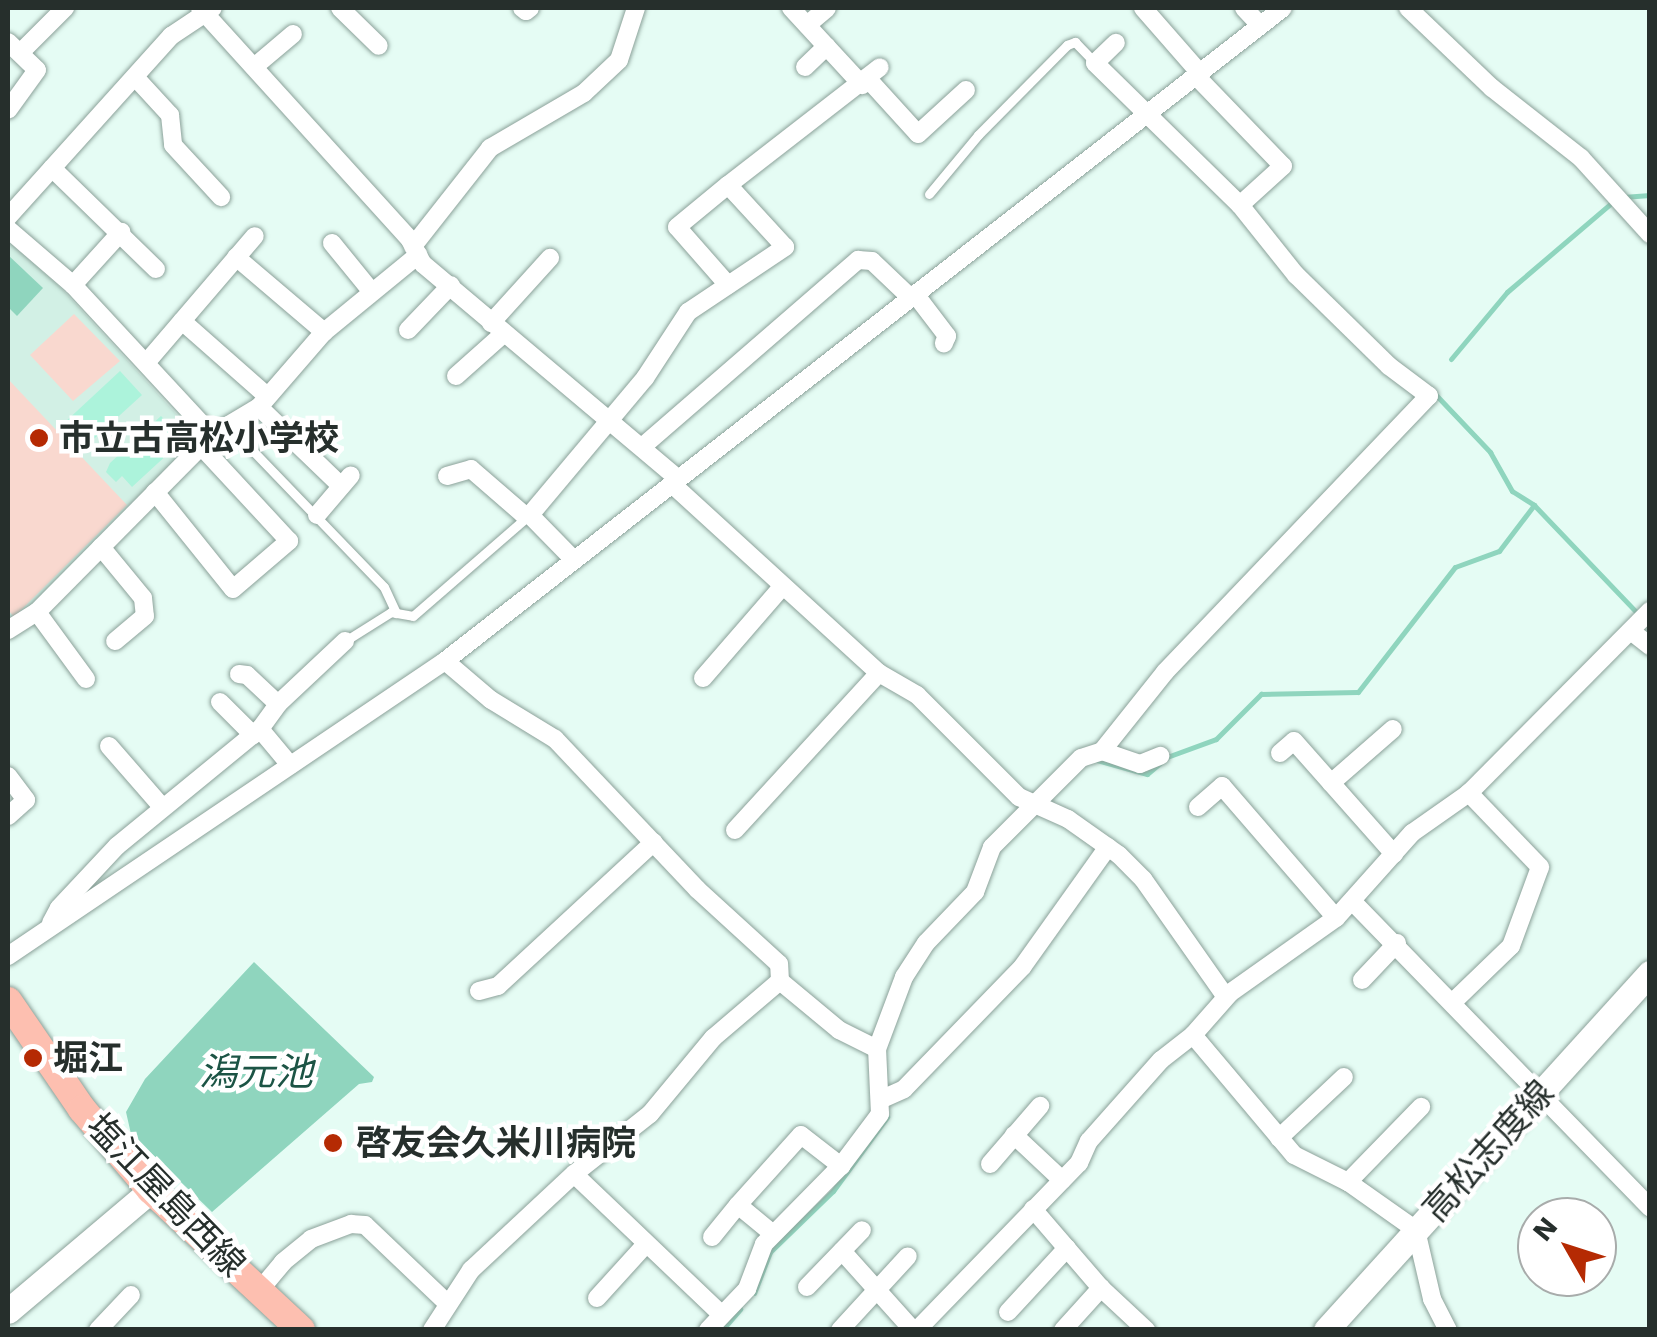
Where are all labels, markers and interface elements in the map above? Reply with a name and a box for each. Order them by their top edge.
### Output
place label: 市立古高松小学校 [59,417,339,459]
marker: 市立古高松小学校 [28,427,50,449]
place label: 堀江 [53,1037,123,1079]
marker: 堀江 [22,1047,44,1069]
water label: 潟元池 [199,1050,313,1096]
street label: 高松志度線 [1414,1072,1562,1230]
street label: 塩江屋島西線 [78,1105,254,1285]
place label: 啓友会久米川病院 [356,1122,636,1164]
marker: 啓友会久米川病院 [320,1130,346,1156]
north arrow [1517,1197,1617,1297]
text: N [1525,1211,1564,1248]

